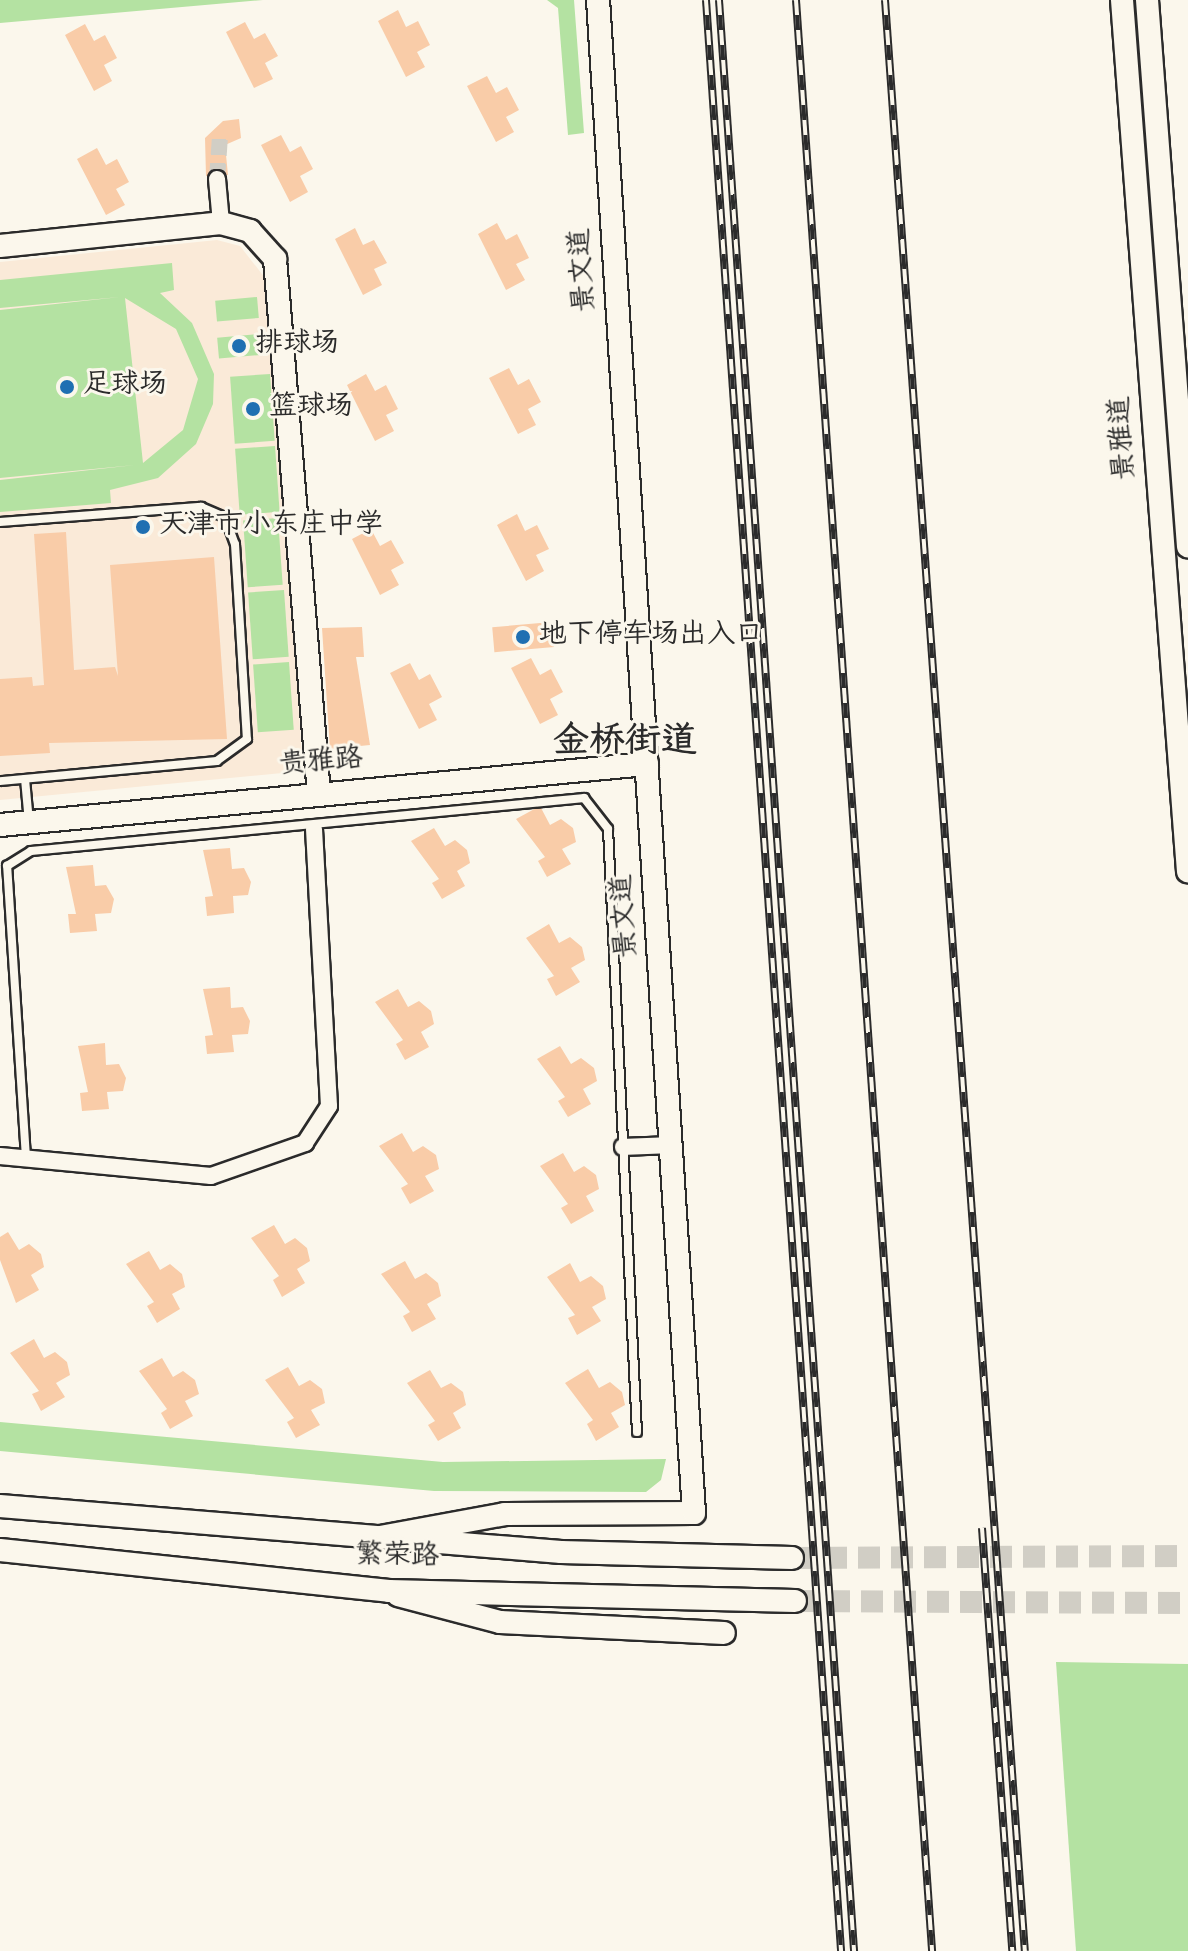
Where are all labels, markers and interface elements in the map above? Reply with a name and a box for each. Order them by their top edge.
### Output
street label: 景文道 [565,227,605,313]
place label: 排球场 [255,329,339,363]
marker: 排球场 [230,337,248,355]
place label: 足球场 [83,370,167,404]
marker: 足球场 [58,378,76,396]
place label: 篮球场 [269,392,353,426]
street label: 景雅道 [1105,395,1145,481]
marker: 篮球场 [244,400,262,418]
place label: 天津市小东庄中学 [159,510,383,544]
marker: 天津市小东庄中学 [134,518,152,536]
place label: 地下停车场出入口 [539,620,763,654]
marker: 地下停车场出入口 [514,628,532,646]
district label: 金桥街道 [553,723,697,767]
street label: 贵雅路 [278,744,364,784]
street label: 景文道 [607,873,647,959]
street label: 繁荣路 [355,1540,439,1576]

